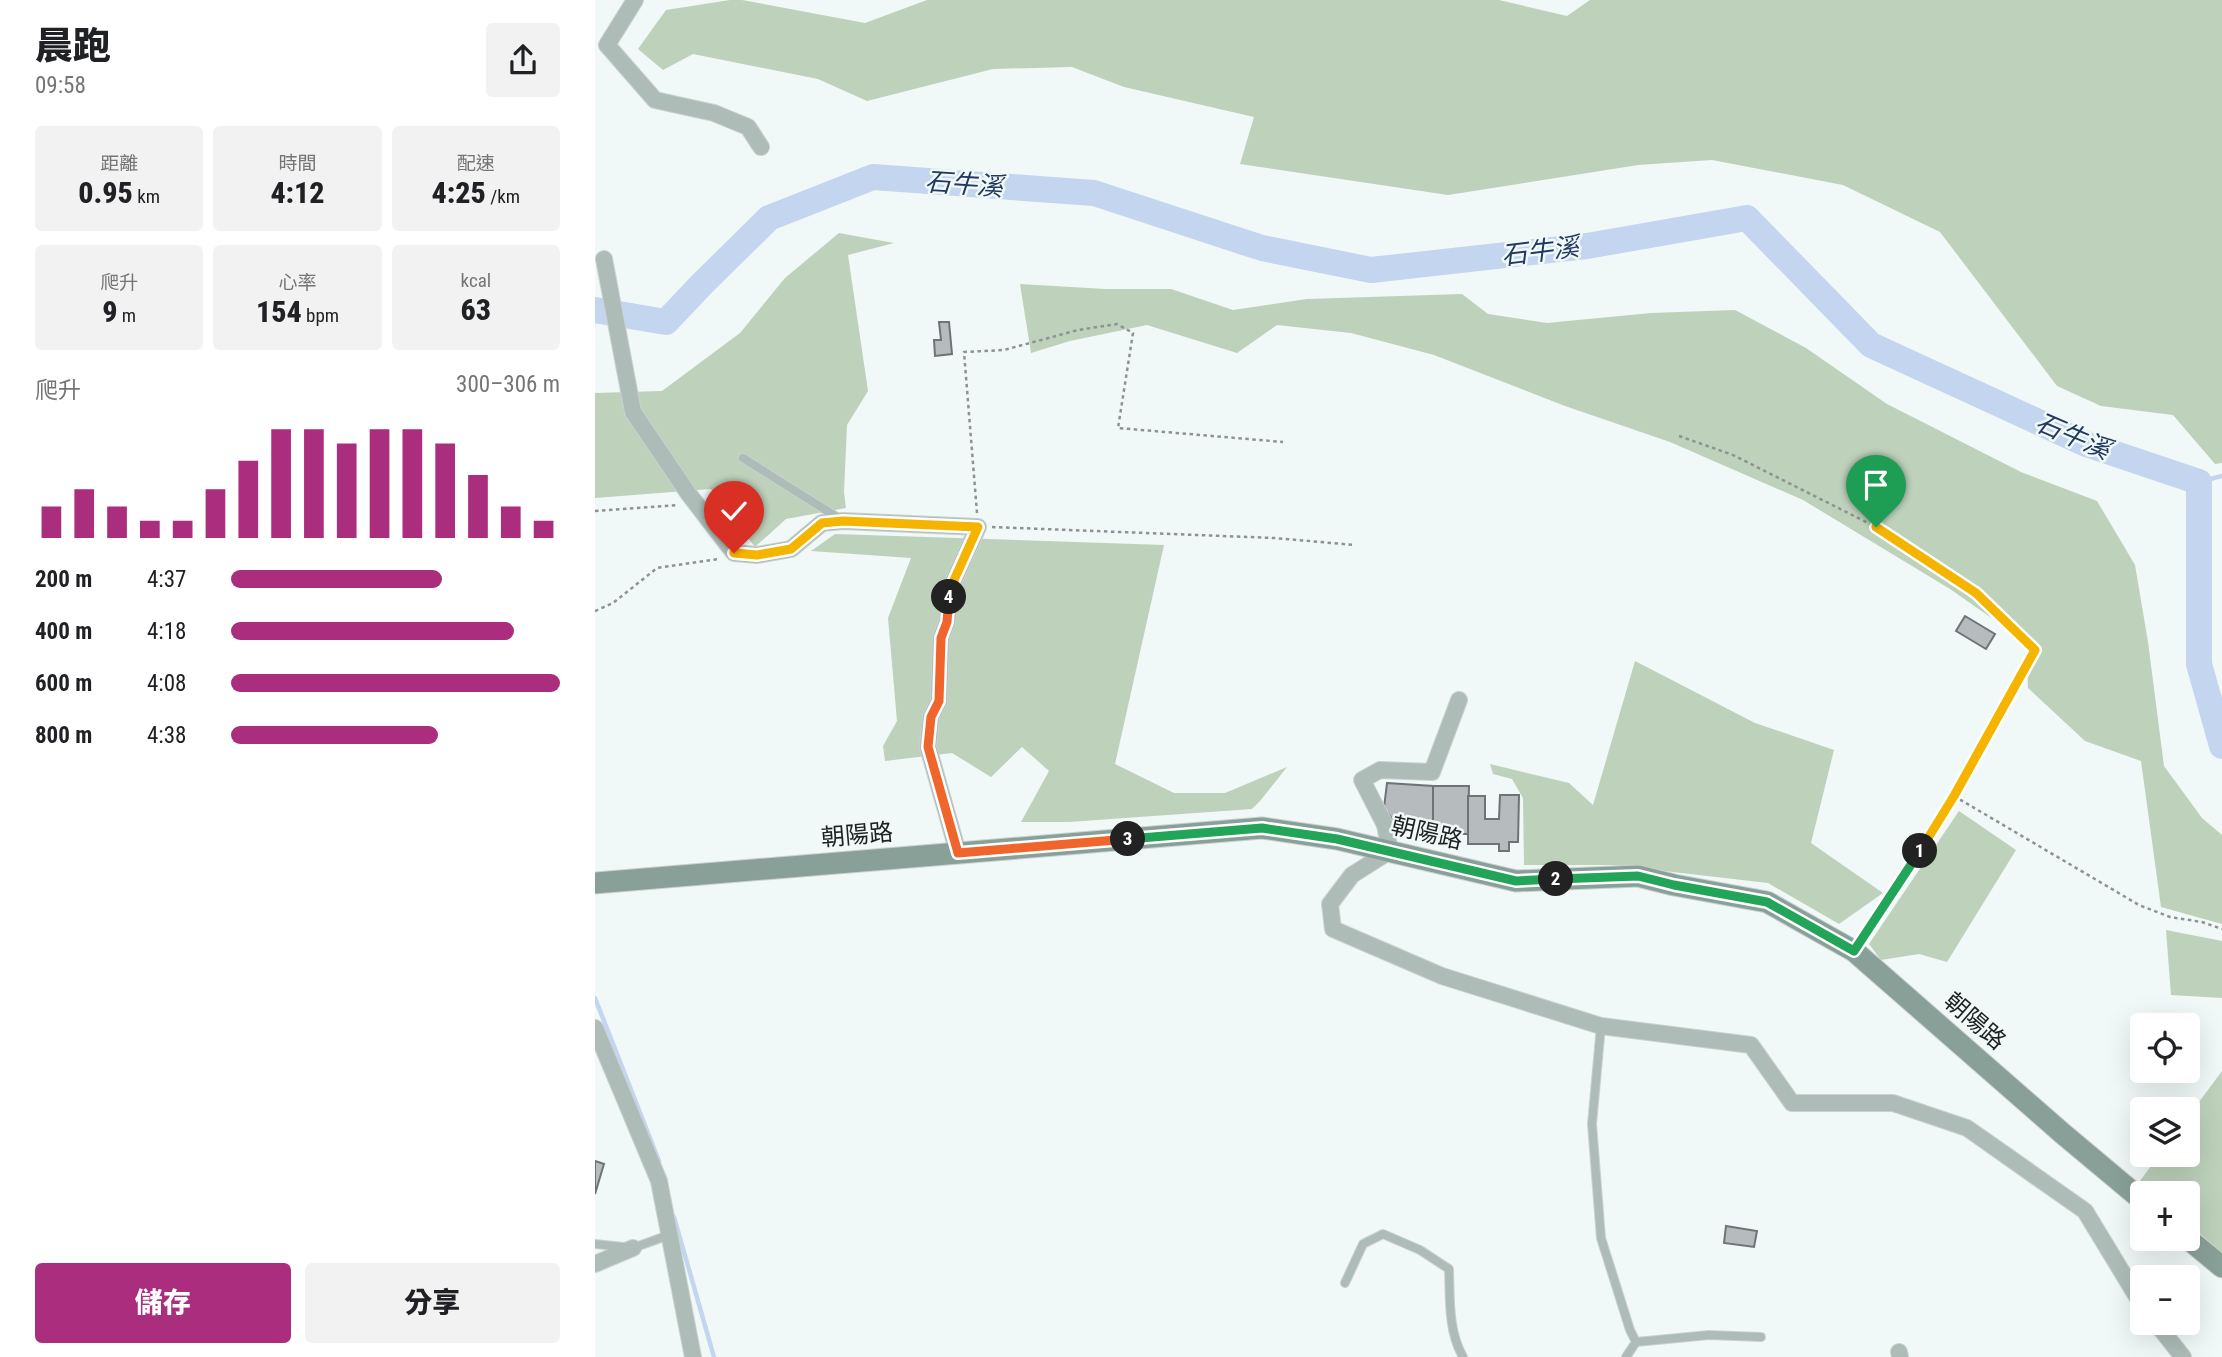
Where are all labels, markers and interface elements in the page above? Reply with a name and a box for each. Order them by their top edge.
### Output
button: share [486,23,560,97]
text: 晨跑 [35,24,111,68]
text: 09:58 [35,72,86,99]
text: 距離 [100,152,138,175]
text: 時間 [278,152,317,175]
text: 配速 [457,152,495,175]
water label: 石牛溪 [924,166,1008,202]
text: 0.95 [78,175,133,210]
text: 4:12 [270,175,325,210]
text: 4:25 [432,175,486,210]
text: km [133,185,160,208]
text: /km [486,185,520,208]
water label: 石牛溪 [1499,231,1584,271]
text: kcal [461,269,491,292]
text: 爬升 [100,271,138,294]
text: 心率 [278,271,317,294]
text: 63 [461,292,491,327]
text: 9 [102,294,117,329]
text: 154 [256,294,302,329]
text: m [117,304,136,327]
text: bpm [302,304,339,327]
text: 300–306 m [456,371,560,398]
text: 爬升 [35,377,81,404]
water label: 石牛溪 [2031,407,2118,467]
pin [1846,455,1906,527]
icon: arrive [1857,466,1895,504]
pin [704,481,764,553]
icon: check [715,492,753,530]
text: 200 m [35,566,92,593]
text: 4:37 [147,566,186,593]
pin: 4 [931,580,967,614]
text: 4 [944,585,953,608]
text: 400 m [35,618,92,645]
text: 4:18 [147,618,186,645]
text: 600 m [35,670,92,697]
text: 4:08 [147,670,186,697]
text: 800 m [35,722,92,749]
text: 4:38 [147,722,186,749]
street label: 朝陽路 [1389,811,1465,855]
street label: 朝陽路 [820,818,894,852]
pin: 3 [1111,822,1145,856]
text: 3 [1123,827,1132,850]
pin: 1 [1903,834,1937,868]
text: 1 [1915,839,1924,862]
pin: 2 [1539,862,1573,896]
text: 2 [1551,867,1560,890]
street label: 朝陽路 [1939,987,2011,1055]
map controls [2130,1013,2200,1335]
button: locate [2130,1013,2200,1083]
button: layers [2130,1097,2200,1167]
button: + [2130,1181,2200,1251]
button: 儲存 [35,1263,291,1343]
button: 分享 [305,1263,560,1343]
button: − [2130,1265,2200,1335]

